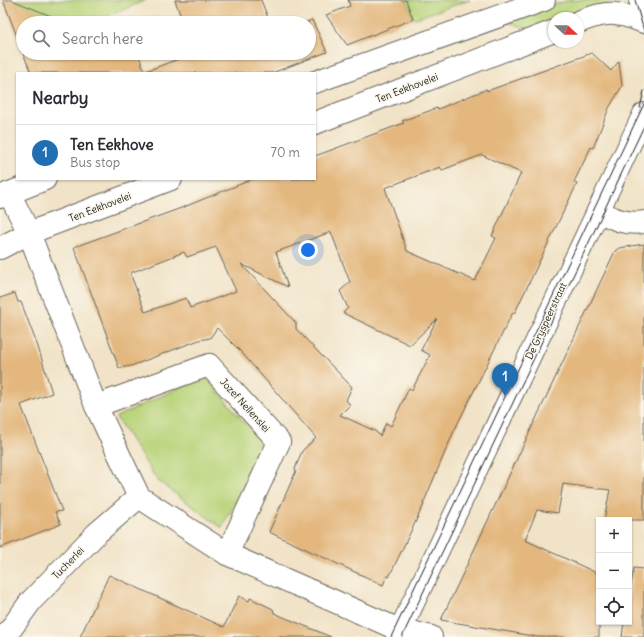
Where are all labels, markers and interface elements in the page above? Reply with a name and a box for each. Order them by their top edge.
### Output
north arrow [548,12,584,48]
search box [16,16,316,60]
icon: search [30,27,52,49]
text: Search here [62,29,143,48]
street label: Ten Eekhovelei [374,70,440,106]
text: Nearby [32,87,88,109]
text: Ten Eekhove [70,135,154,154]
text: 1 [42,144,48,161]
text: 70 m [271,144,300,161]
text: Bus stop [70,154,120,171]
street label: Ten Eekhovelei [67,189,133,225]
your location [298,240,318,260]
street label: De Gryspeerstraat [522,280,570,362]
pin: 1 [492,363,518,396]
street label: Jozef Nellenslei [217,375,273,435]
map controls [596,517,632,625]
button: + [596,517,632,553]
street label: Tucherlei [49,544,87,582]
button: − [596,553,632,589]
button: locate [596,589,632,625]

